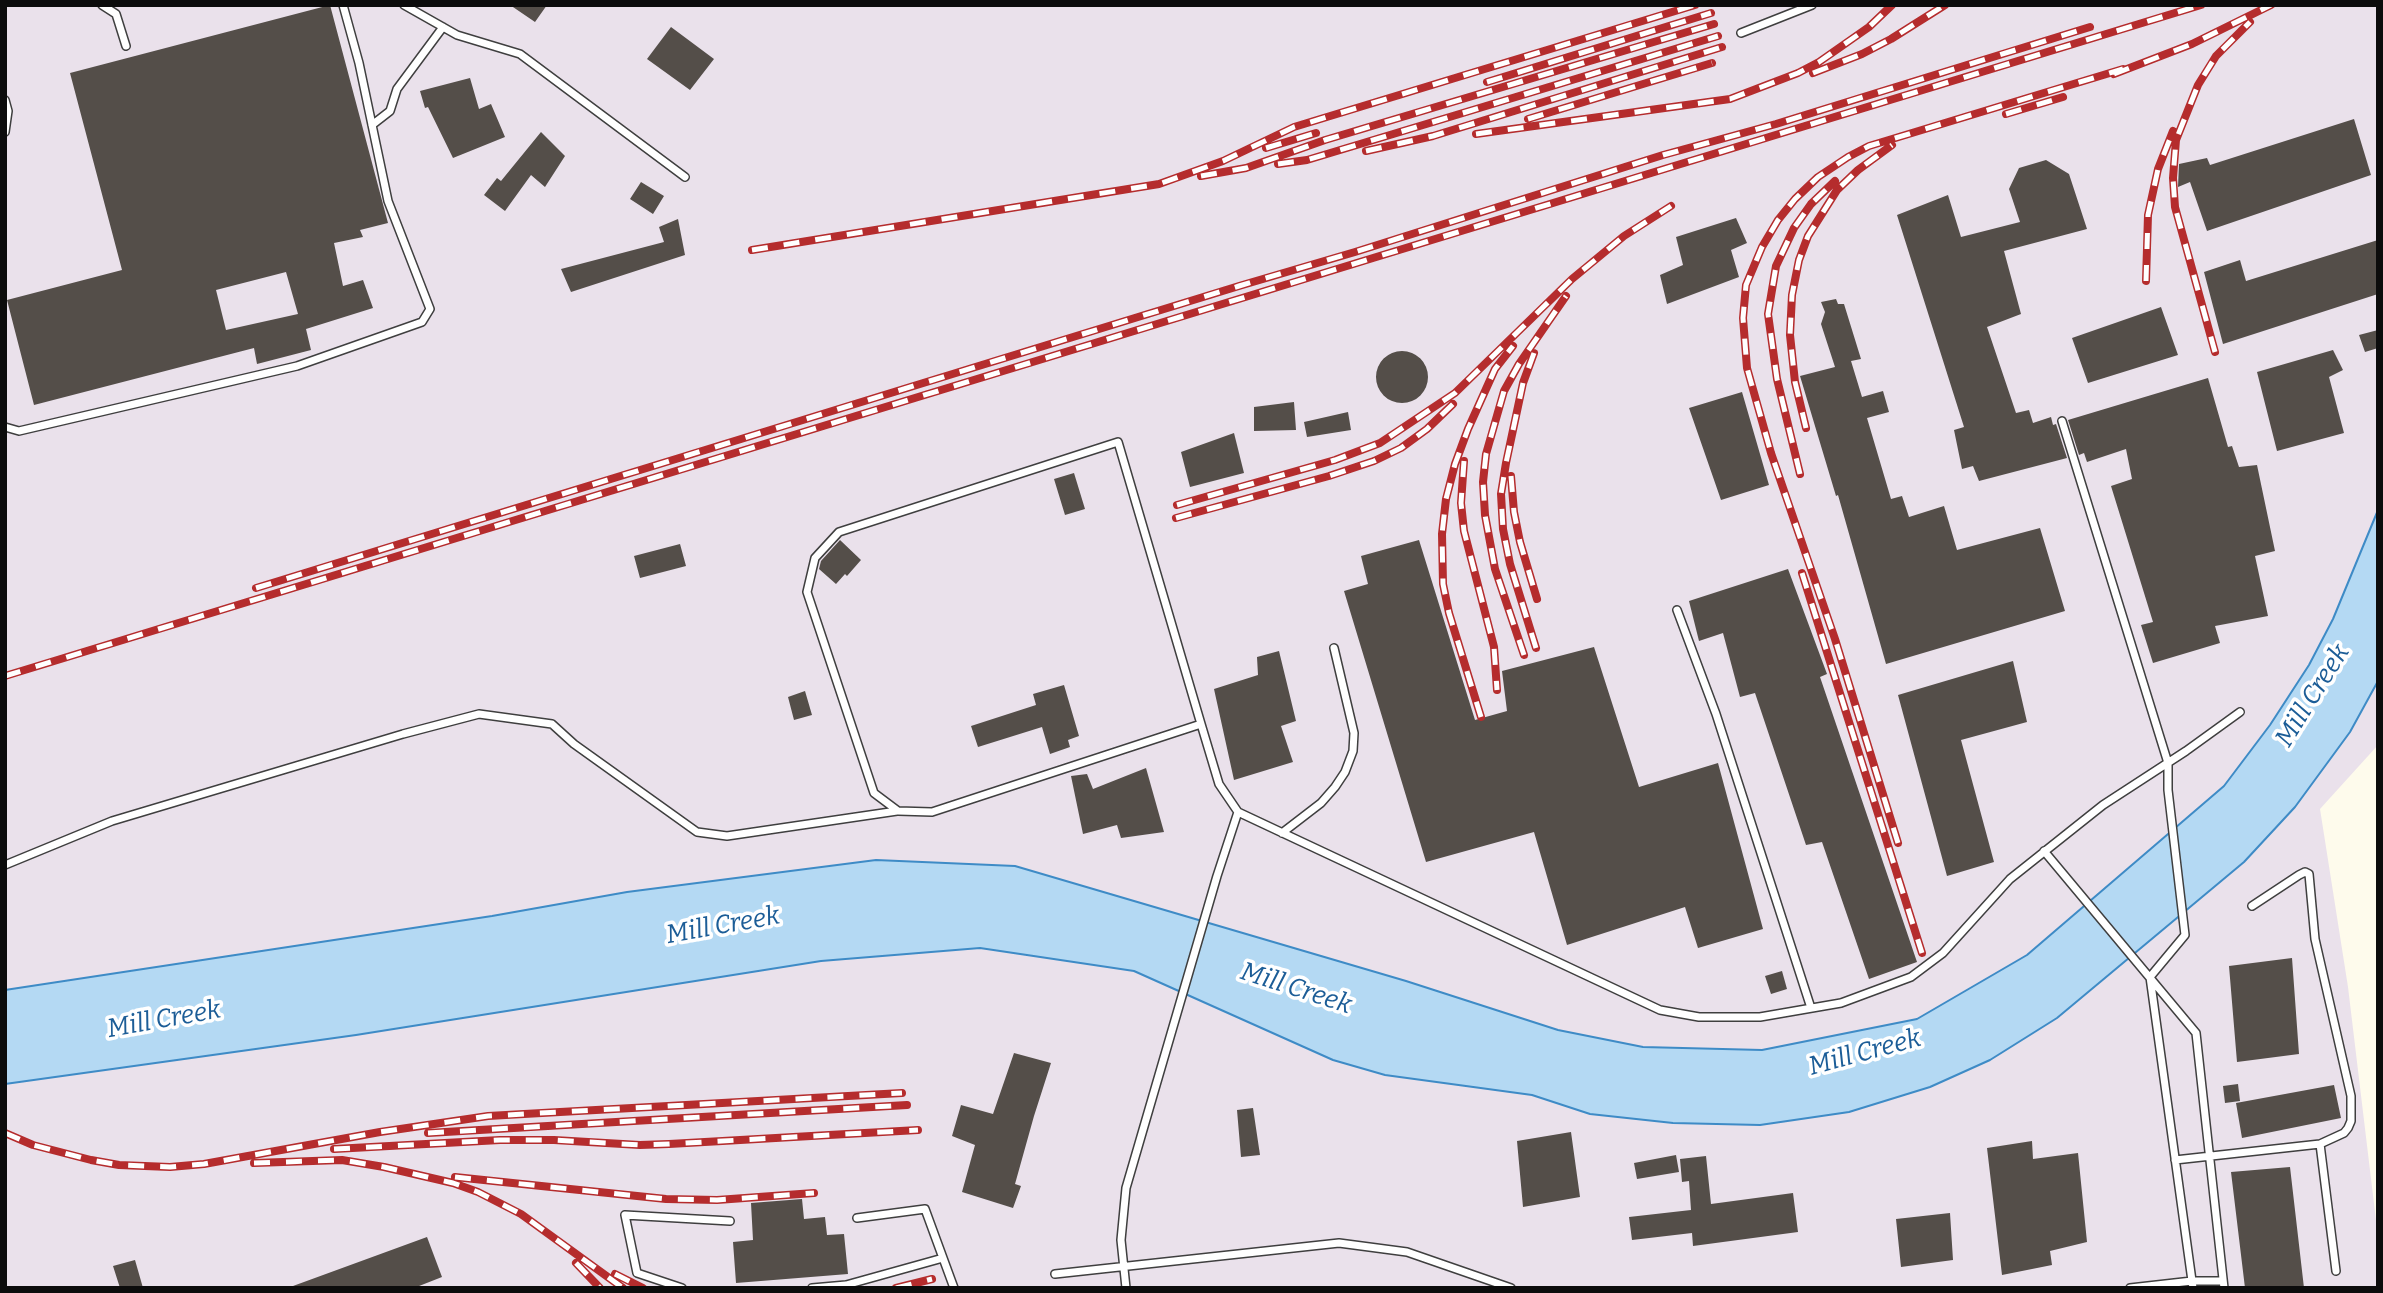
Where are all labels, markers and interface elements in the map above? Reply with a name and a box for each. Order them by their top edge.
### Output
water label: Mill Creek [2269,639,2357,753]
water label: Mill Creek [664,901,782,951]
water label: Mill Creek [1236,956,1356,1022]
water label: Mill Creek [105,995,223,1045]
water label: Mill Creek [1805,1023,1925,1083]

